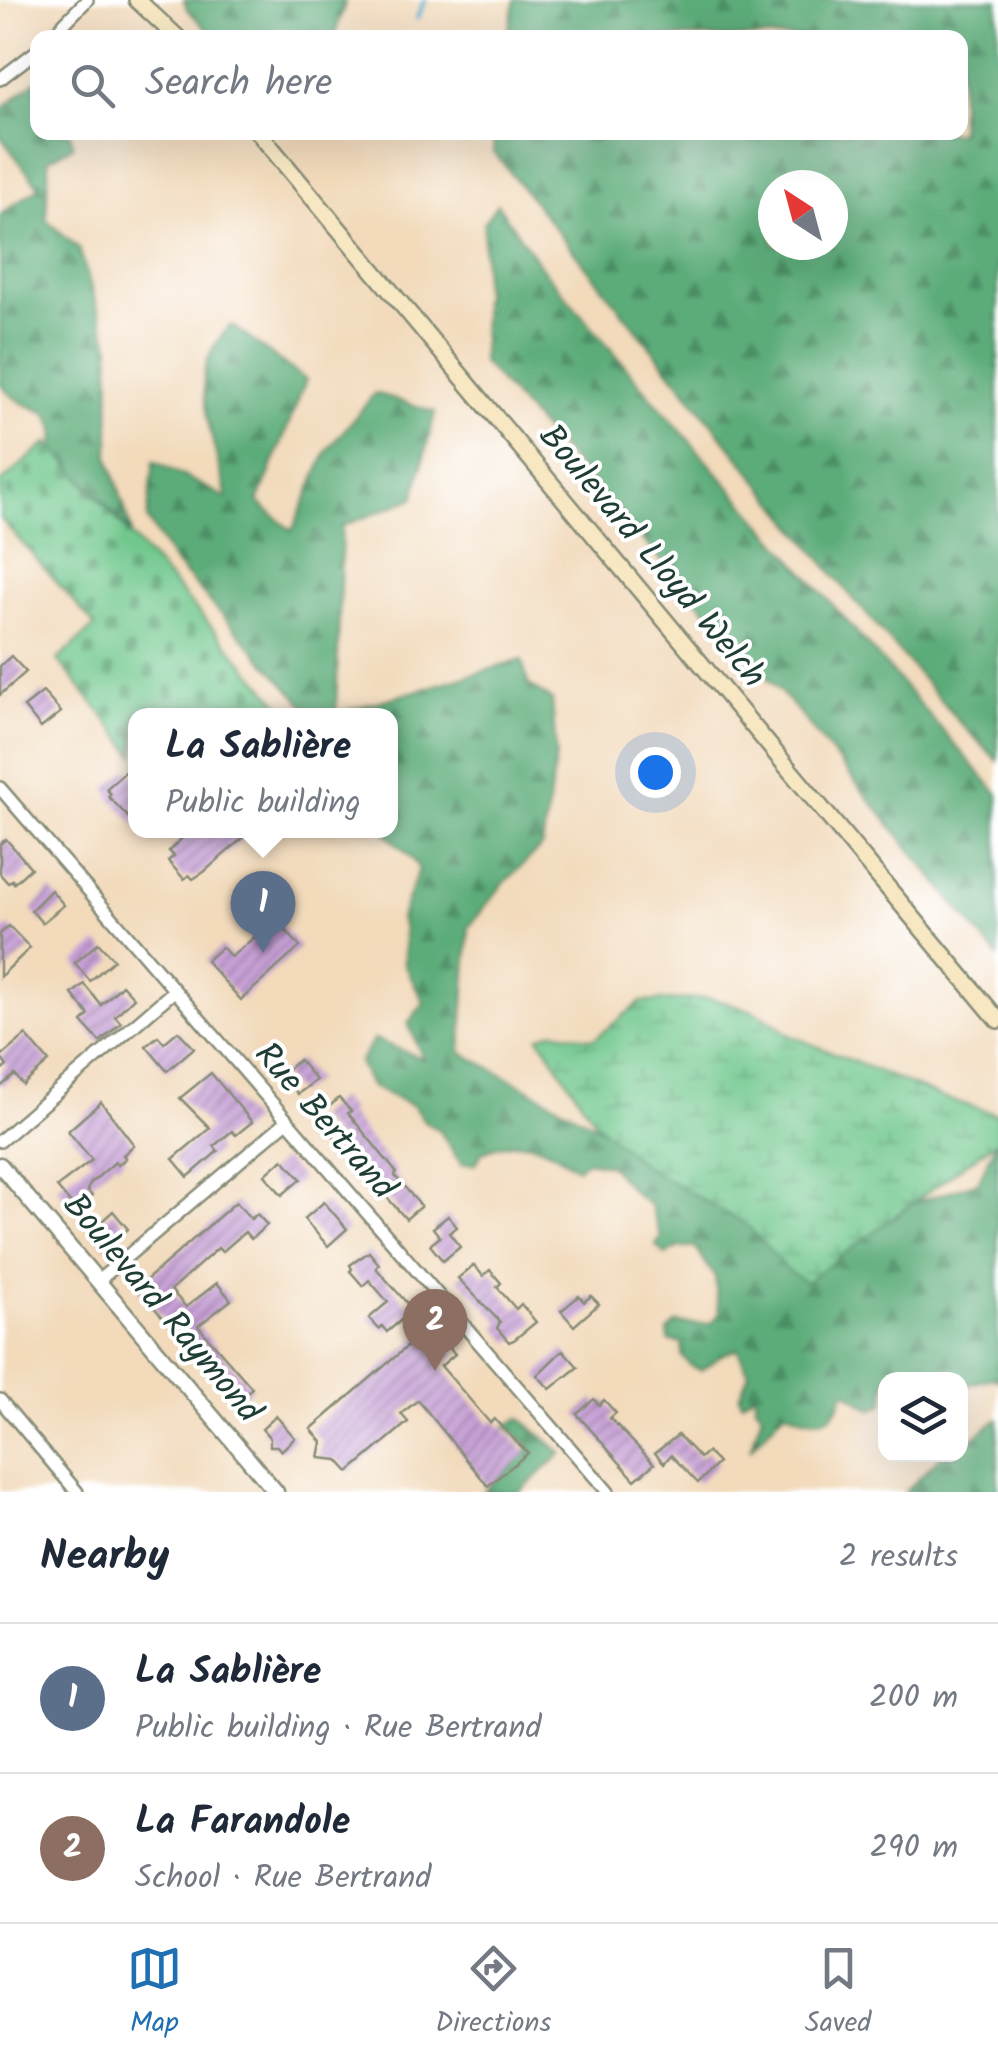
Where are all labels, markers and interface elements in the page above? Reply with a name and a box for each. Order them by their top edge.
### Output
search box [30,30,968,140]
text: Search here [145,55,332,115]
icon: search [65,58,120,113]
north arrow [758,170,848,260]
street label: Boulevard Lloyd Welch [523,412,779,702]
popup [128,708,398,838]
text: La Sablière [165,718,351,778]
your location [630,747,681,798]
text: Public building [165,778,361,829]
pin: 1 [230,870,296,953]
street label: Rue Bertrand [239,1030,410,1215]
street label: Boulevard Raymond [47,1181,276,1438]
pin: 2 [402,1288,468,1371]
map controls [878,1372,968,1462]
button: layers [878,1372,968,1462]
text: Nearby [40,1524,169,1591]
text: 2 results [839,1532,958,1583]
text: La Sablière [135,1643,321,1703]
text: 1 [68,1673,77,1724]
text: 200 m [869,1673,958,1724]
text: Public building · Rue Bertrand [135,1703,542,1754]
text: La Farandole [135,1793,350,1853]
text: 2 [63,1823,82,1874]
text: 290 m [869,1823,958,1874]
text: School · Rue Bertrand [135,1853,431,1904]
tab: Map [127,1941,182,2046]
tab: Directions [435,1941,551,2046]
tab: Saved [805,1941,871,2046]

